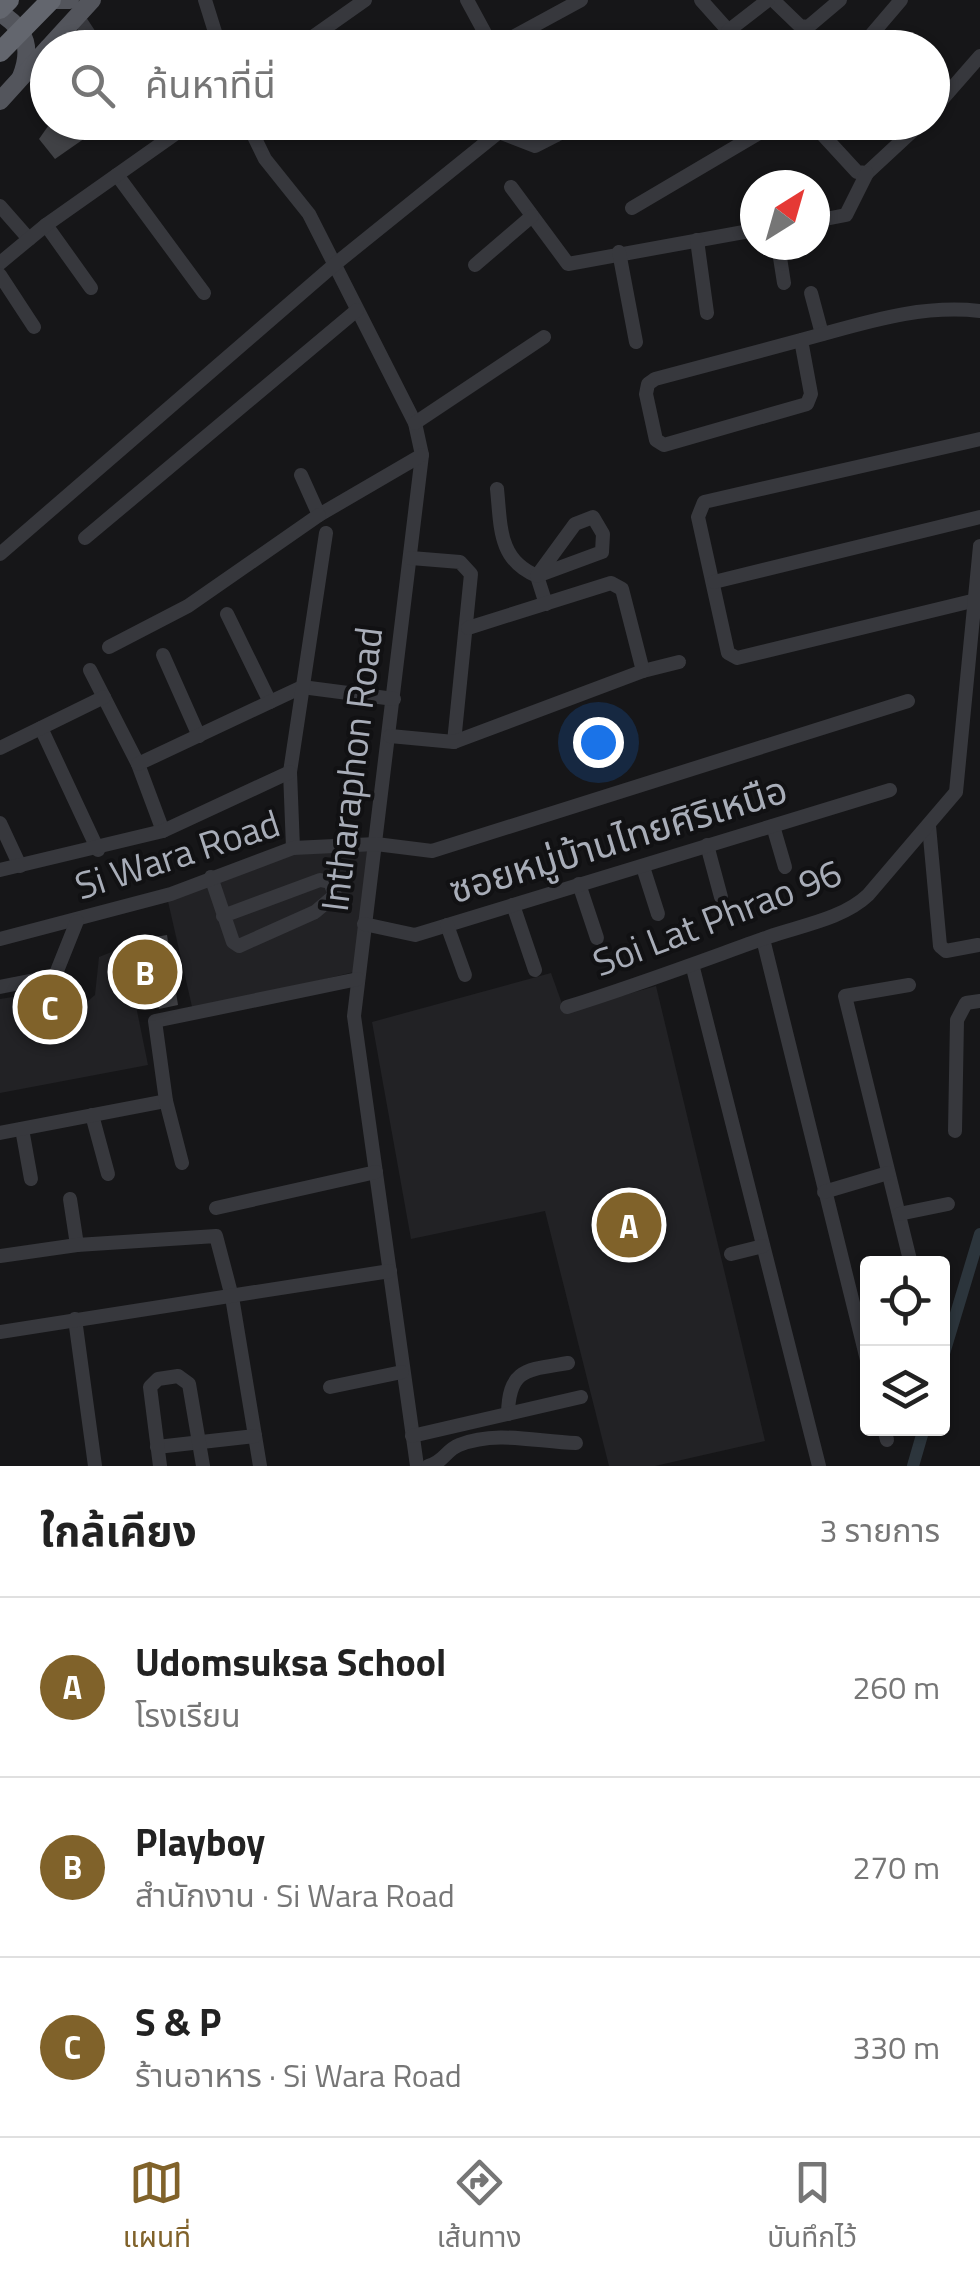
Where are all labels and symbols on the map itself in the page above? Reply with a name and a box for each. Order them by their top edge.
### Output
north arrow [740,170,830,260]
street label: Intharaphon Road [305,623,397,915]
your location [573,717,624,768]
street label: ซอยหมู่บ้านไทยศิริเหนือ [442,760,794,918]
street label: Si Wara Road [67,794,287,914]
street label: Soi Lat Phrao 96 [584,843,850,991]
pin: B [112,934,178,1010]
pin: C [18,970,82,1044]
pin: A [596,1188,662,1262]

